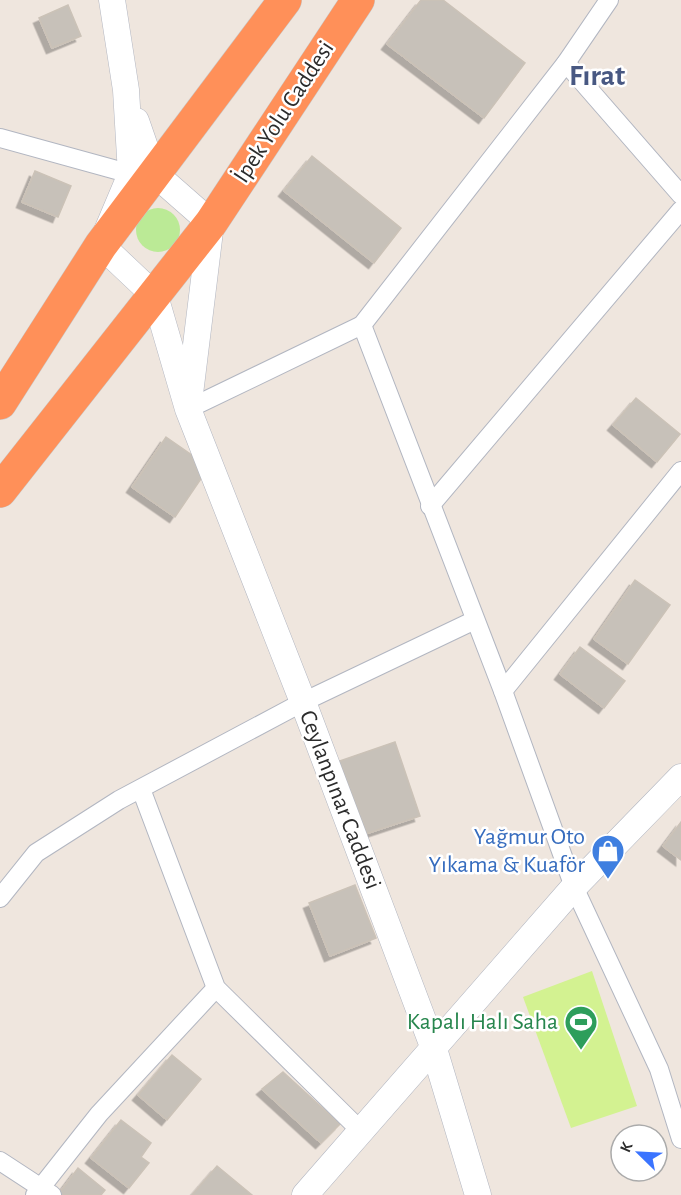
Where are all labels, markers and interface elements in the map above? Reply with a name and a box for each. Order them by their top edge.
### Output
street label: İpek Yolu Caddesi [228,36,339,187]
district label: Fırat [569,61,625,91]
street label: Ceylanpınar Caddesi [295,707,385,893]
place label: Yağmur Oto Yıkama & Kuaför [429,825,585,877]
shop icon: Yağmur Oto Yıkama & Kuaför [590,833,626,880]
sports icon: Kapalı Halı Saha [563,1004,599,1051]
place label: Kapalı Halı Saha [407,1010,558,1034]
north arrow [609,1123,669,1183]
text: K [617,1139,636,1155]

